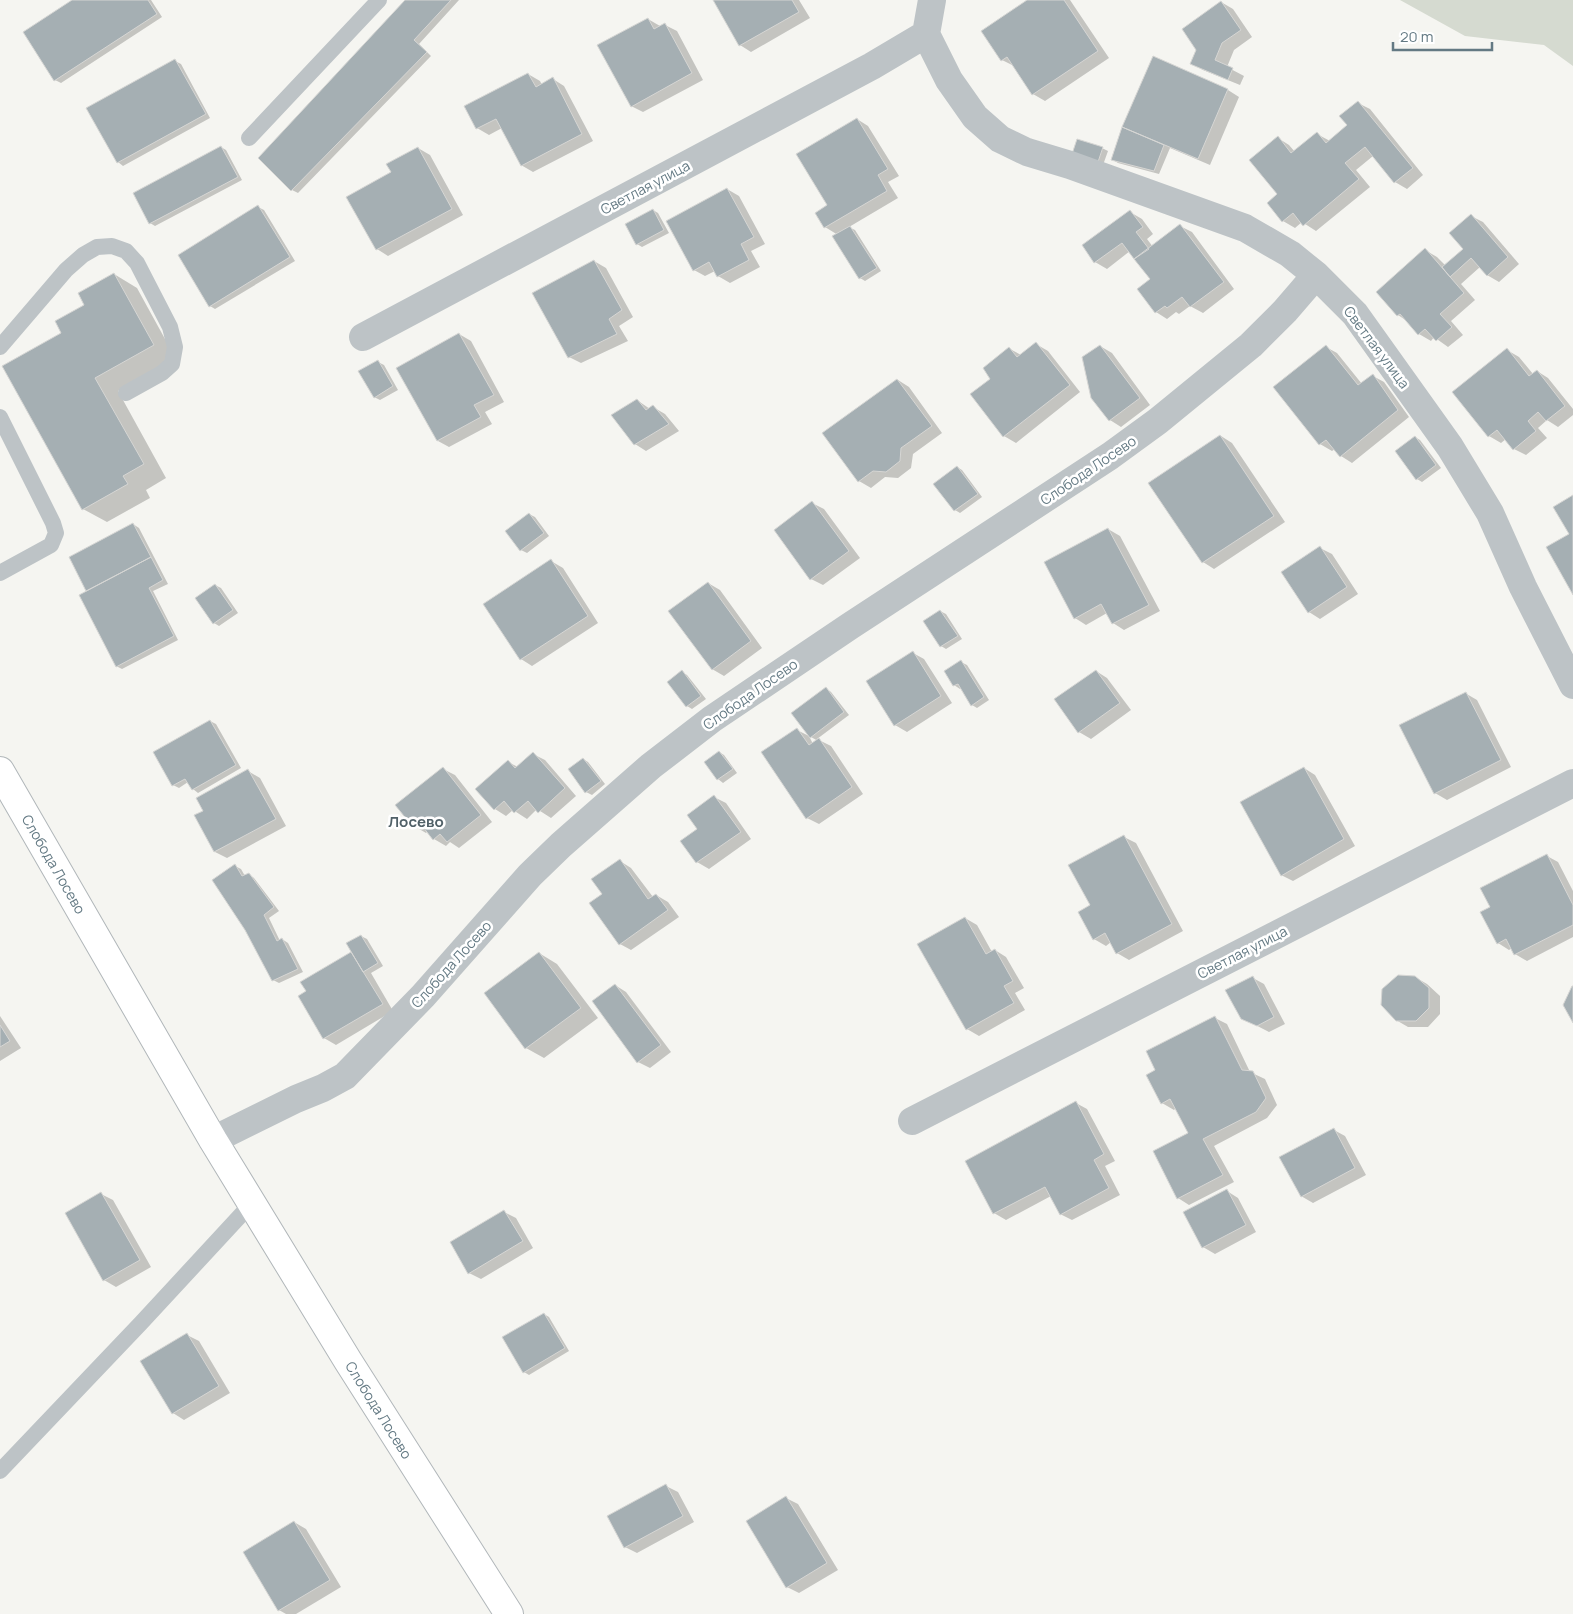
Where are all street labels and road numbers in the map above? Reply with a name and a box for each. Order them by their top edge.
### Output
street label: Светлая улица [597,155,693,219]
street label: Светлая улица [1340,302,1414,392]
street label: Слобода Лосево [1036,431,1140,509]
street label: Слобода Лосево [699,654,801,734]
street label: Слобода Лосево [18,811,90,917]
street label: Слобода Лосево [407,916,495,1012]
street label: Светлая улица [1194,921,1290,983]
street label: Слобода Лосево [341,1358,417,1462]

